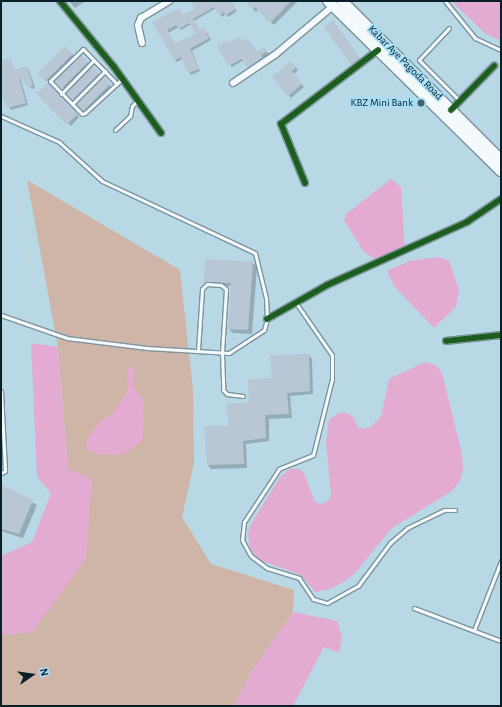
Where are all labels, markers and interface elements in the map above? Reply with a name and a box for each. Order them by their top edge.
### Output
street label: Kabar Aye Pagoda Road [365,23,445,103]
place label: KBZ Mini Bank [350,96,413,110]
marker: KBZ Mini Bank [416,98,426,108]
north arrow [12,655,52,695]
text: N [38,667,50,677]

